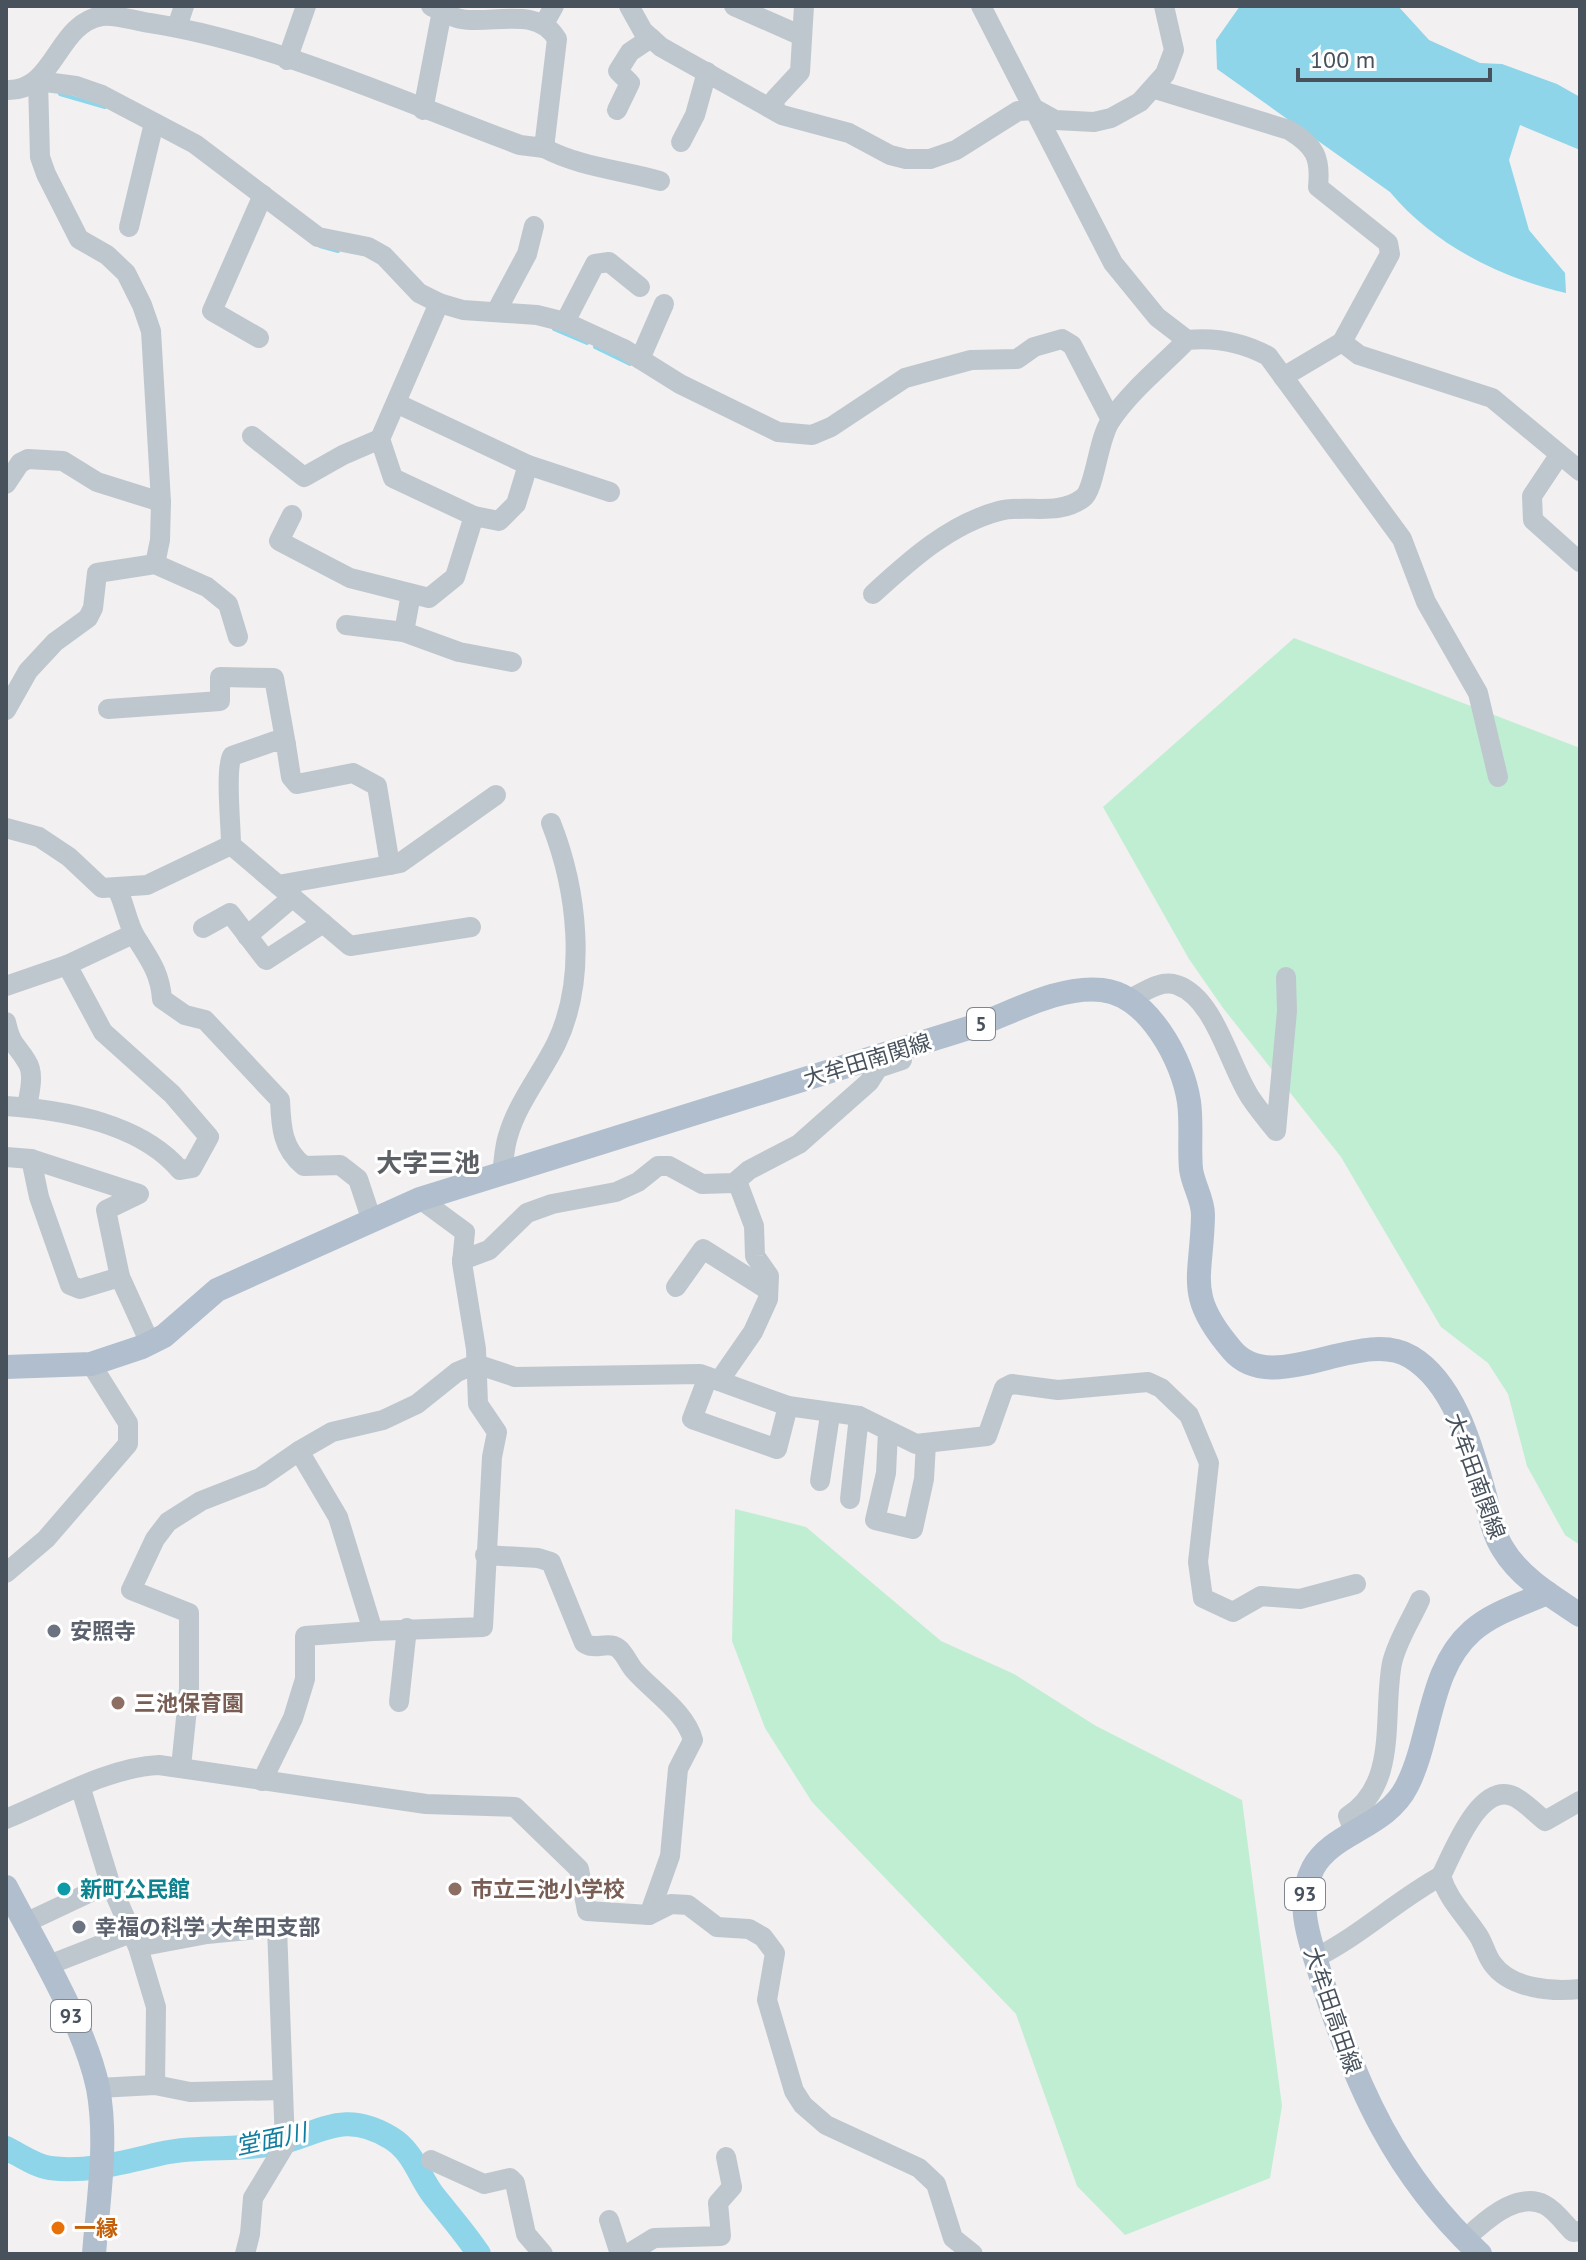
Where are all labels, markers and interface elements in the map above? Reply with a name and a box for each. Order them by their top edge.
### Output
scale bar [1298,32,1490,82]
text: 100 m [1310,44,1375,75]
road number: 5 [967,1008,995,1040]
street label: 大牟田南関線 [800,1027,934,1093]
district label: 大字三池 [376,1146,480,1179]
street label: 大牟田南関線 [1440,1409,1512,1543]
place label: 安照寺 [70,1617,136,1645]
marker: 安照寺 [45,1622,63,1640]
place label: 三池保育園 [134,1689,244,1717]
marker: 三池保育園 [109,1694,127,1712]
place label: 新町公民館 [80,1875,190,1903]
place label: 市立三池小学校 [471,1875,625,1903]
road number: 93 [1285,1878,1325,1910]
marker: 新町公民館 [55,1880,73,1898]
marker: 市立三池小学校 [446,1880,464,1898]
place label: 幸福の科学 大牟田支部 [95,1913,321,1941]
marker: 幸福の科学 大牟田支部 [70,1918,88,1936]
street label: 大牟田高田線 [1298,1943,1368,2077]
road number: 93 [51,2000,91,2032]
water label: 堂面川 [233,2116,312,2162]
place label: 一縁 [74,2214,118,2242]
marker: 一縁 [49,2219,67,2237]

